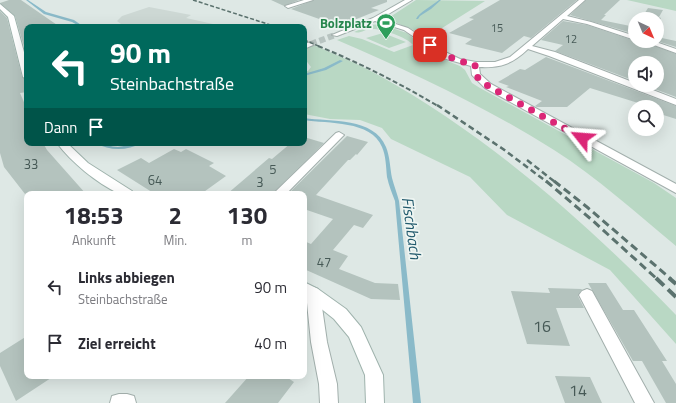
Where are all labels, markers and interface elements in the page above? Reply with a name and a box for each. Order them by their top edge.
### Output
sports icon: Bolzplatz [375,12,397,40]
north arrow [628,12,664,48]
map controls [628,12,664,136]
place label: Bolzplatz [320,13,372,33]
house number: 15 [491,20,503,36]
pin [413,28,447,62]
text: 90 m [110,31,171,74]
house number: 12 [565,31,577,47]
icon: arrive [419,34,441,56]
icon: left [44,40,96,92]
button: sound [628,56,664,92]
text: Steinbachstraße [110,70,234,97]
button: search [628,100,664,136]
text: Dann [44,116,77,139]
icon: arrive [85,116,107,138]
position arrow [561,117,603,159]
house number: 33 [24,154,38,174]
house number: 5 [269,159,277,179]
house number: 64 [148,170,162,190]
house number: 3 [256,172,264,192]
water label: Fischbach [396,195,428,262]
text: 18:53 [64,197,124,233]
text: 2 [169,197,182,233]
text: 130 [227,197,267,233]
text: Ankunft [72,230,116,250]
text: Min. [164,230,187,250]
text: m [242,230,252,250]
house number: 47 [317,252,331,272]
text: Links abbiegen [78,266,175,289]
icon: left [44,276,66,298]
text: 90 m [254,276,287,299]
text: Steinbachstraße [78,289,168,309]
house number: 16 [533,314,551,338]
icon: arrive [44,332,66,354]
text: Ziel erreicht [78,332,156,355]
text: 40 m [254,332,287,355]
house number: 14 [569,378,587,402]

